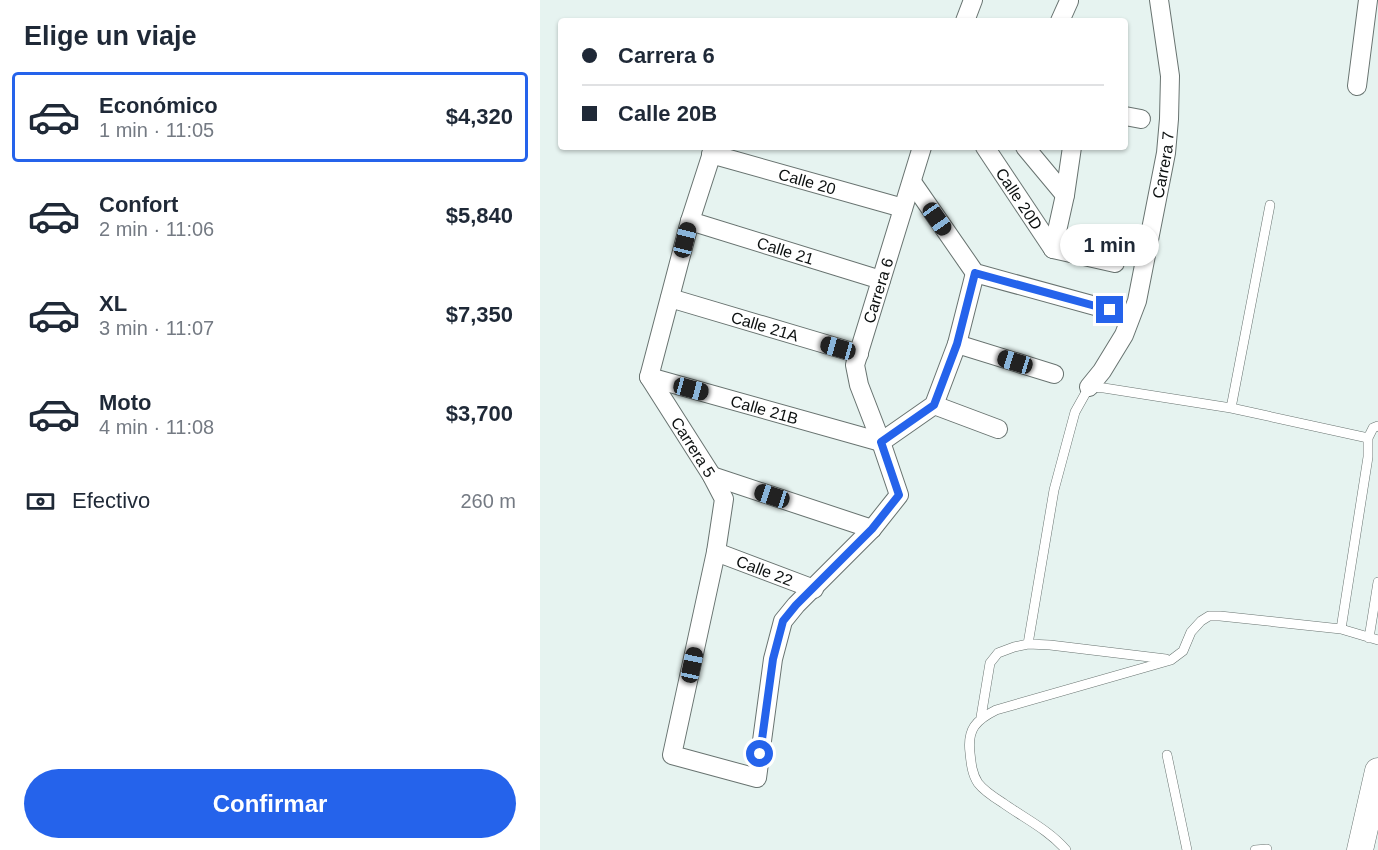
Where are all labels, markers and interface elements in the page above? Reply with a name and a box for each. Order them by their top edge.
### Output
text: Elige un viaje [24,21,197,51]
text: Carrera 6 [618,43,715,68]
icon: car [27,90,81,144]
text: Económico [99,93,218,118]
text: Calle 20B [618,101,717,126]
text: $4,320 [446,104,513,129]
text: 1 min · 11:05 [99,119,214,141]
street label: Carrera 7 [1149,130,1176,200]
street label: Calle 20 [777,165,838,197]
street label: Calle 20D [993,165,1046,233]
icon: car [27,189,81,243]
text: Confort [99,192,178,217]
car [919,199,955,239]
text: $5,840 [446,203,513,228]
text: 2 min · 11:06 [99,218,214,240]
car [672,220,698,260]
callout: 1 min [1060,223,1160,265]
street label: Calle 21 [755,234,816,267]
text: 1 min [1083,234,1136,256]
street label: Carrera 6 [860,256,896,325]
icon: car [27,288,81,342]
text: XL [99,291,127,316]
route end [1096,296,1123,323]
text: $7,350 [446,302,513,327]
street label: Calle 21A [729,308,801,344]
text: 3 min · 11:07 [99,317,214,339]
car [818,334,858,362]
car [995,348,1035,376]
car [671,376,711,402]
icon: car [27,387,81,441]
text: Moto [99,390,152,415]
street label: Calle 21B [729,392,800,427]
text: $3,700 [446,401,513,426]
street label: Carrera 5 [668,414,719,480]
text: 4 min · 11:08 [99,416,214,438]
car [752,482,792,510]
icon: cash [24,485,57,518]
text: Efectivo [72,488,150,513]
text: 260 m [460,490,516,512]
street label: Calle 22 [734,552,795,589]
car [679,646,705,684]
route start [746,740,773,767]
button: Confirmar [24,769,516,838]

